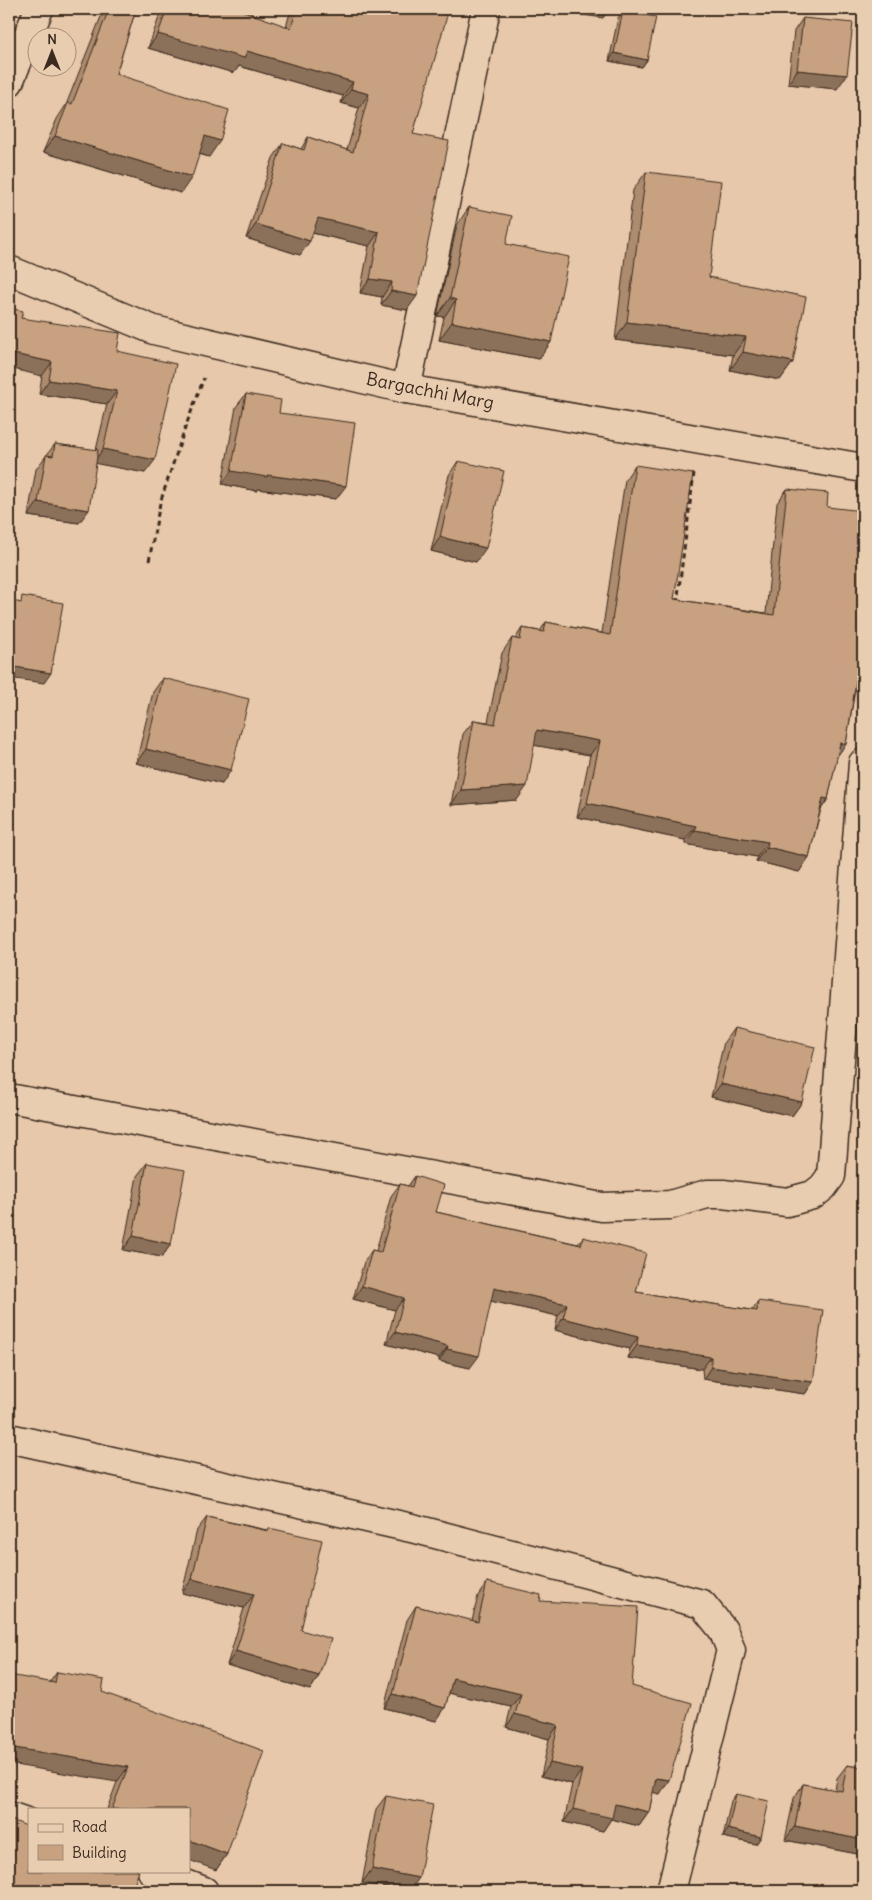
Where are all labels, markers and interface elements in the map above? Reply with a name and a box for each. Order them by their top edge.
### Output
north arrow [28,28,78,78]
text: N [47,30,57,48]
street label: Bargachhi Marg [364,367,496,414]
legend [28,1808,190,1872]
text: Road [72,1817,107,1836]
text: Building [72,1843,127,1862]

